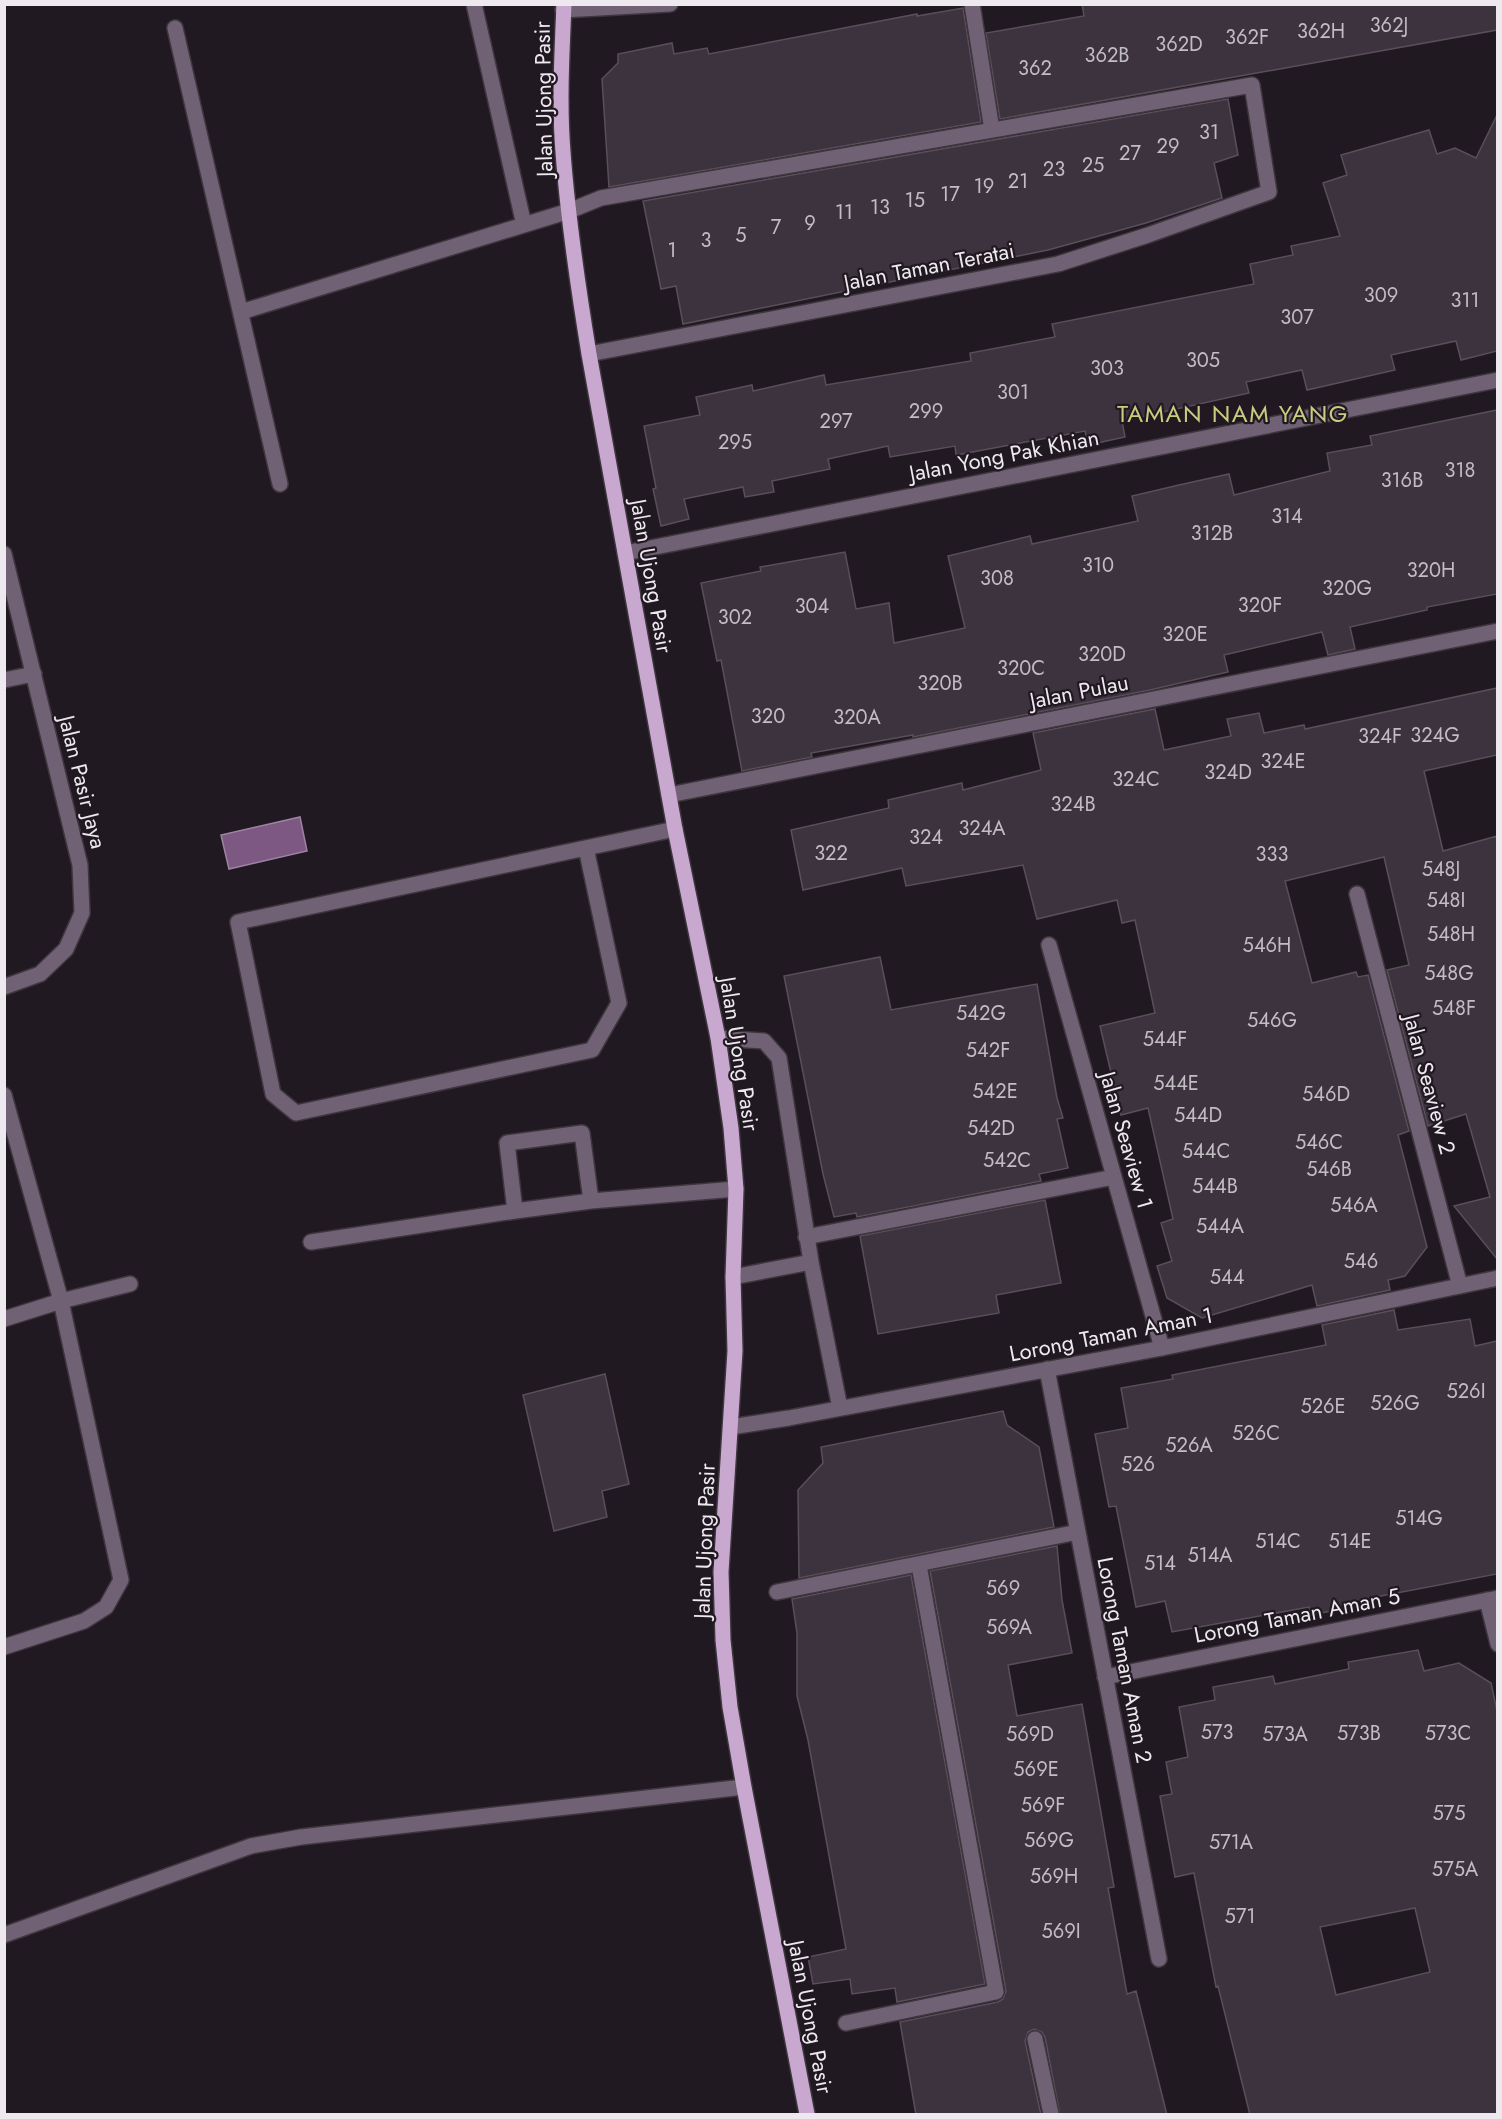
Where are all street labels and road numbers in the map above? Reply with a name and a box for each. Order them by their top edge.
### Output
street label: Jalan Ujong Pasir [526,20,560,180]
street label: Jalan Taman Teratai [838,234,1017,299]
street label: Jalan Yong Pak Khian [903,421,1102,490]
street label: Jalan Ujong Pasir [622,494,681,656]
street label: Jalan Pulau [1024,666,1131,717]
street label: Jalan Pasir Jaya [50,709,115,852]
street label: Jalan Ujong Pasir [712,972,768,1134]
street label: Jalan Seaview 2 [1395,1007,1464,1158]
street label: Jalan Seaview 1 [1091,1065,1162,1212]
street label: Lorong Taman Aman 1 [1007,1299,1215,1369]
street label: Jalan Ujong Pasir [685,1462,723,1622]
street label: Lorong Taman Aman 2 [1089,1554,1161,1766]
street label: Lorong Taman Aman 5 [1191,1579,1403,1651]
street label: Jalan Ujong Pasir [780,1935,842,2097]

